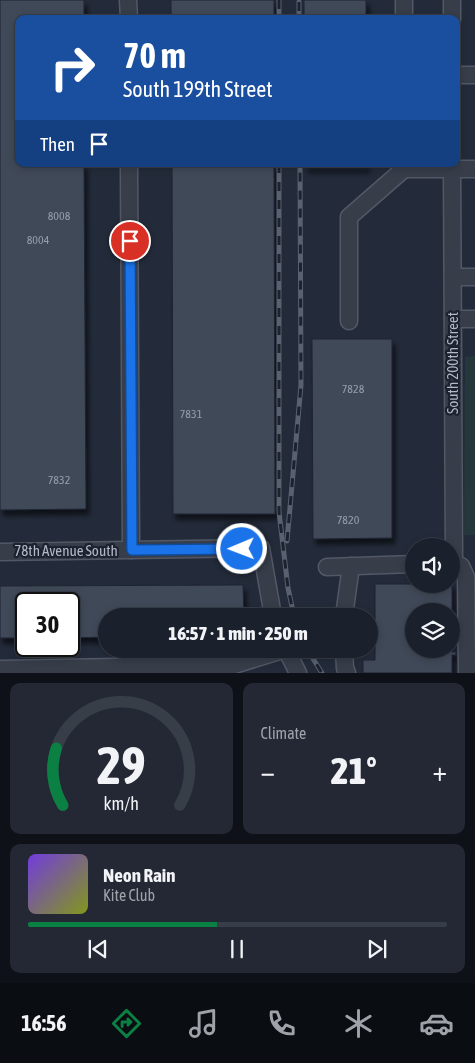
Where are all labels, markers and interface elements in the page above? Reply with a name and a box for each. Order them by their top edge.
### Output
icon: right [40,35,105,100]
text: 70 m [123,35,186,75]
text: South 199th Street [123,76,273,102]
icon: arrive [85,130,113,158]
text: Then [40,133,75,155]
house number: 8008 [48,209,71,223]
pin [109,220,151,262]
icon: arrive [116,227,144,255]
house number: 8004 [27,233,50,247]
street label: South 200th Street [444,312,461,414]
house number: 7828 [342,382,365,396]
house number: 7831 [180,407,203,421]
house number: 7832 [48,473,70,487]
house number: 7820 [337,513,360,527]
position arrow [215,522,267,574]
map controls [405,538,460,658]
button: sound [405,538,460,593]
street label: 78th Avenue South [14,542,118,559]
speed limit sign: 30 [15,592,80,657]
button: layers [405,603,460,658]
text: 16:57 · 1 min · 250 m [168,622,308,644]
text: Climate [261,724,306,742]
text: 29 [97,735,146,795]
text: 21° [331,749,377,792]
text: − [261,755,275,787]
text: + [432,755,447,787]
text: km/h [104,793,139,814]
text: Neon Rain [103,864,175,886]
text: Kite Club [103,886,155,904]
icon: previous [84,935,112,963]
icon: pause [223,935,251,963]
icon: next [363,935,391,963]
icon: directions [109,1006,144,1041]
icon: music [186,1006,221,1041]
icon: phone [264,1006,299,1041]
icon: climate [341,1006,376,1041]
icon: car [419,1006,454,1041]
text: 16:56 [21,1010,67,1036]

